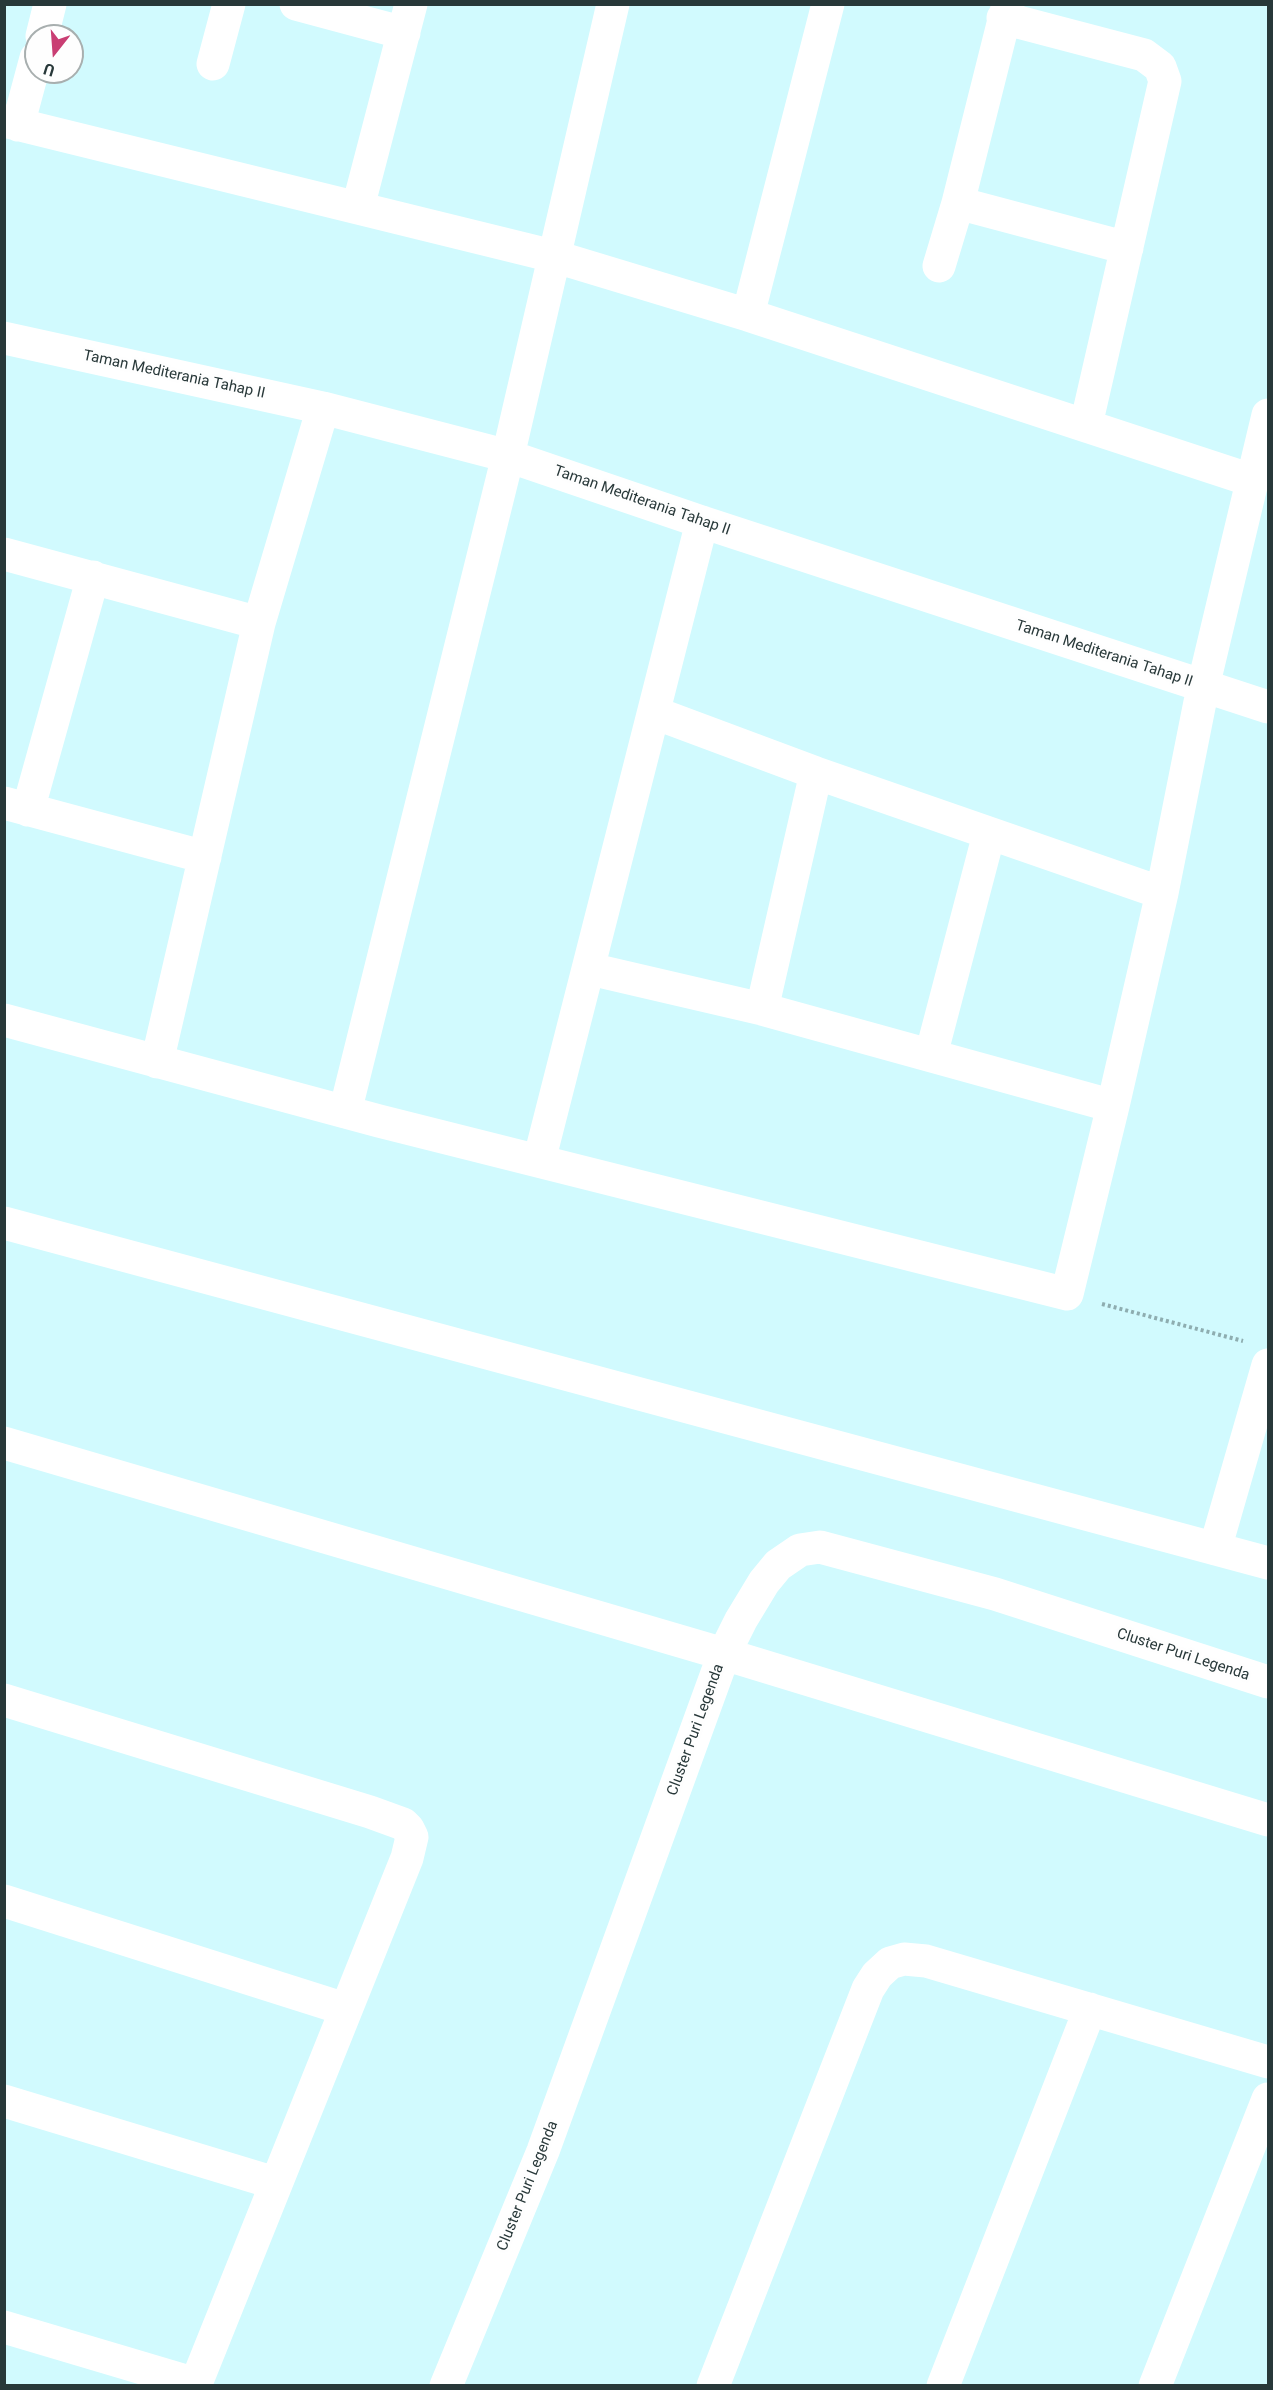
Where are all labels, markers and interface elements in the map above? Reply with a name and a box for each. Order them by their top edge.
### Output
north arrow [24,24,84,84]
text: U [41,59,57,80]
street label: Taman Mediterania Tahap II [81,347,267,403]
street label: Taman Mediterania Tahap II [551,462,733,540]
street label: Taman Mediterania Tahap II [1013,617,1195,691]
street label: Cluster Puri Legenda [1114,1625,1252,1685]
street label: Cluster Puri Legenda [664,1662,728,1798]
street label: Cluster Puri Legenda [494,2118,562,2254]

